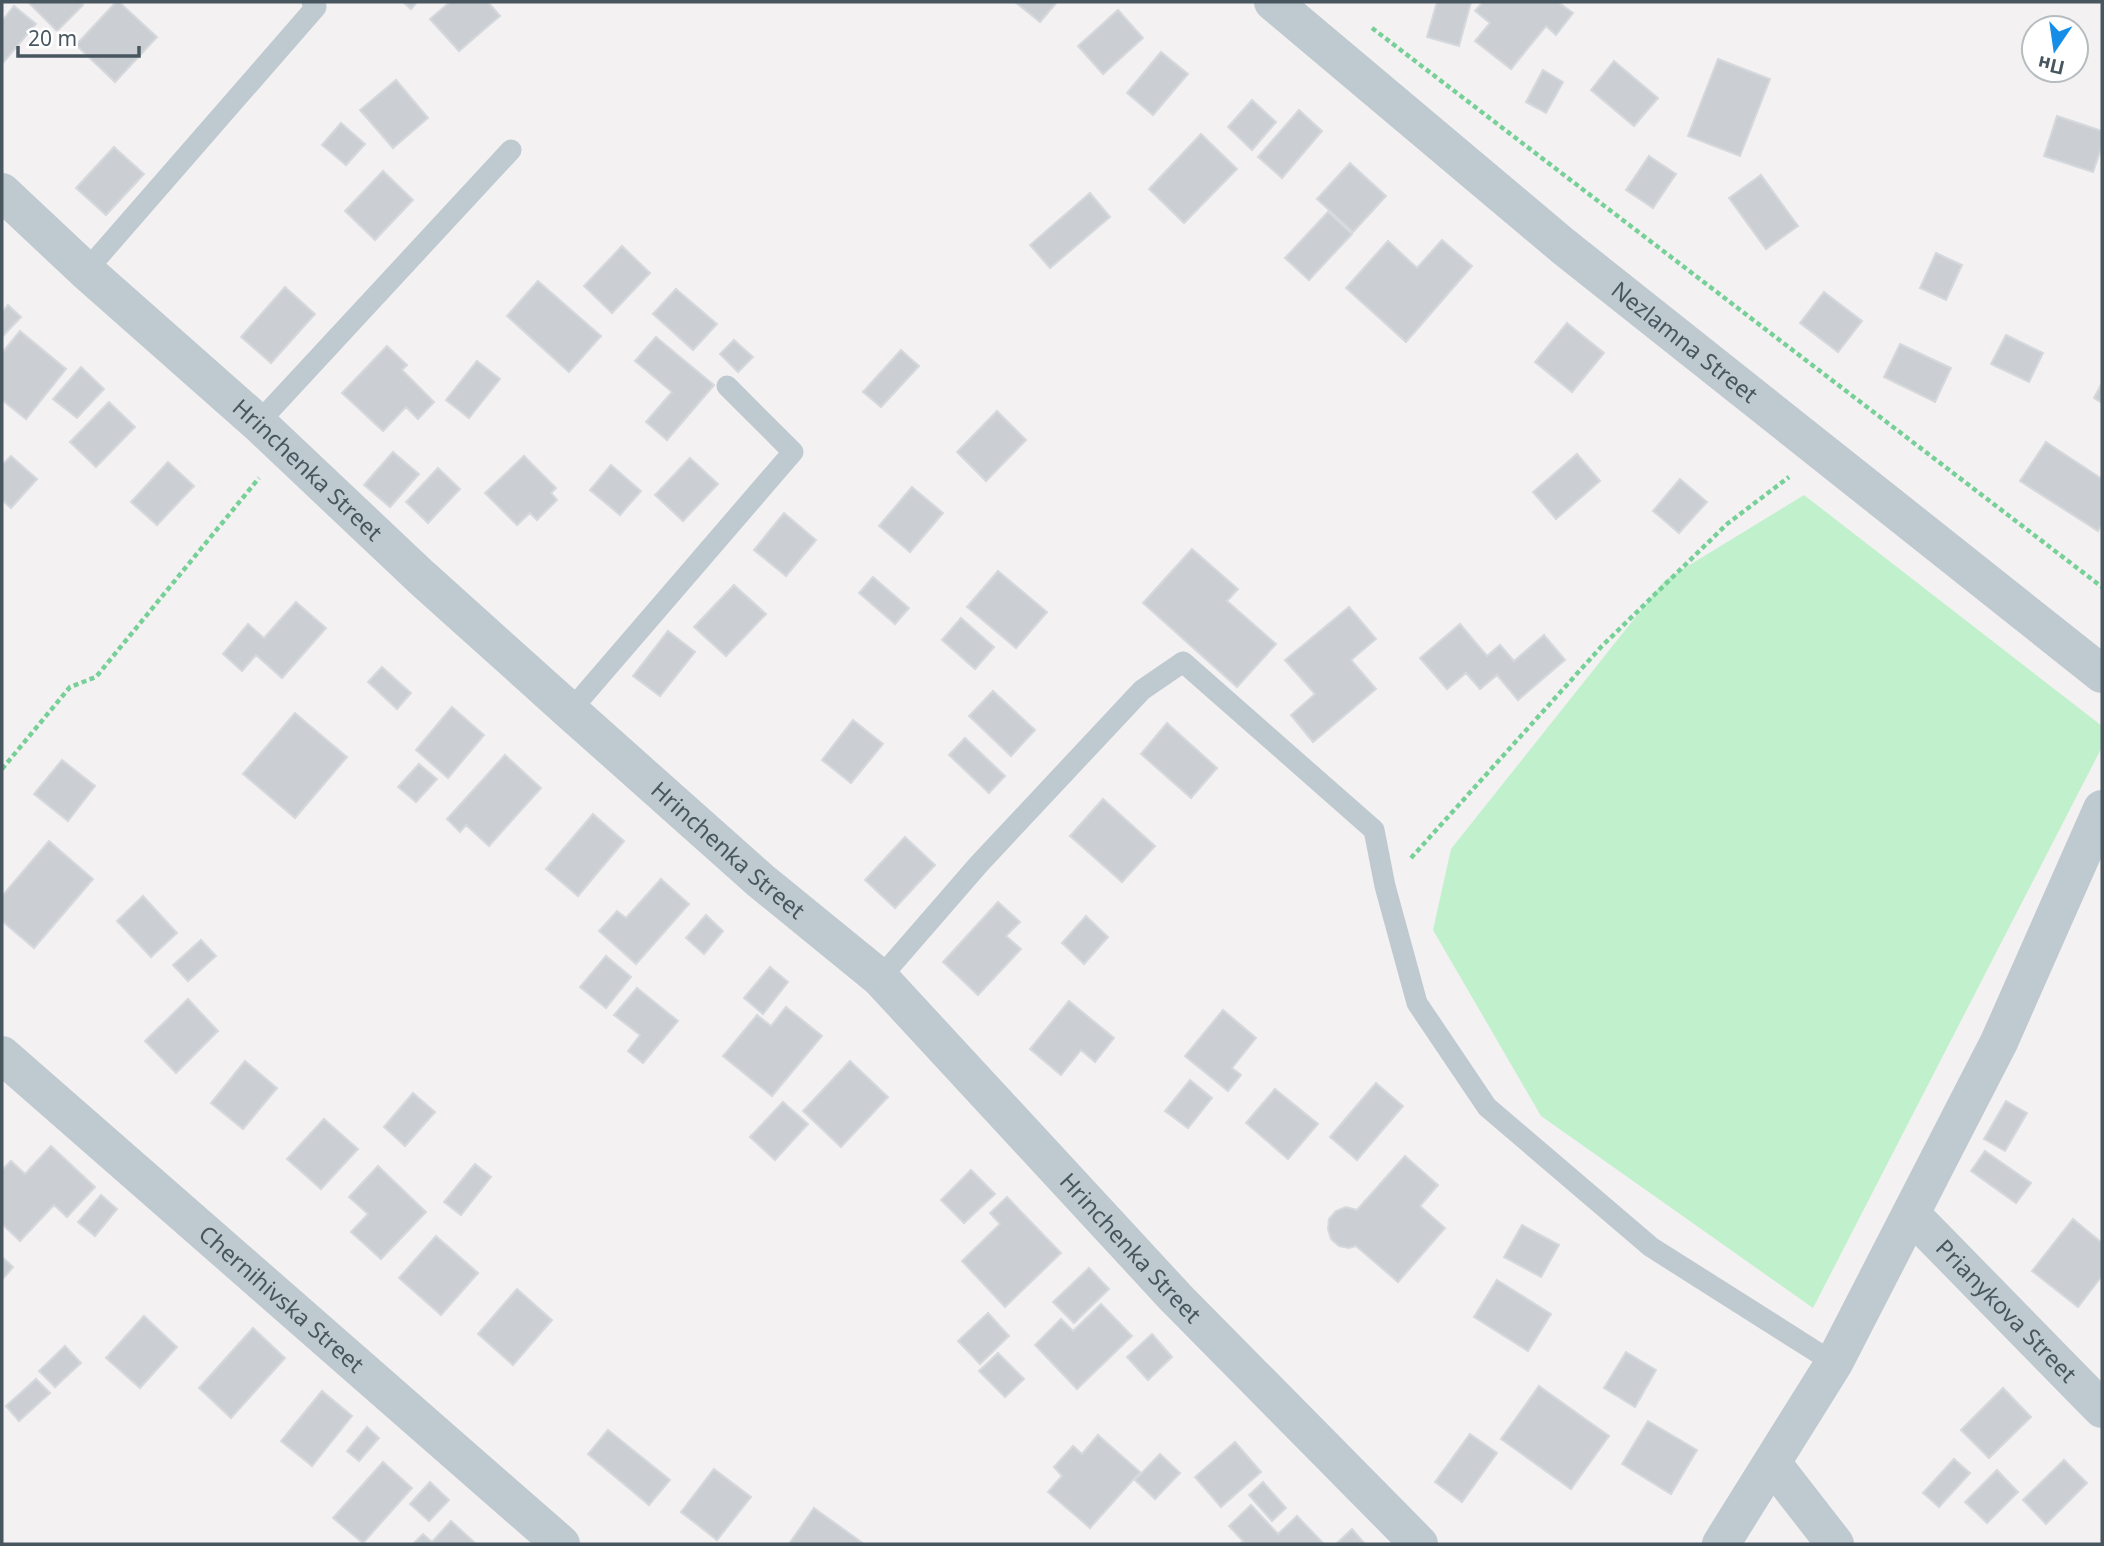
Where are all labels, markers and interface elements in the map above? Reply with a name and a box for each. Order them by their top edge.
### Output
scale bar [18,14,138,58]
north arrow [2020,14,2090,84]
text: 20 m [28,24,77,52]
text: Пн [2035,50,2067,81]
street label: Nezlamna Street [1605,273,1765,410]
street label: Hrinchenka Street [226,391,390,548]
street label: Hrinchenka Street [645,774,812,926]
street label: Hrinchenka Street [1053,1165,1209,1330]
street label: Chernihivska Street [192,1217,371,1380]
street label: Prianykova Street [1929,1232,2084,1389]

